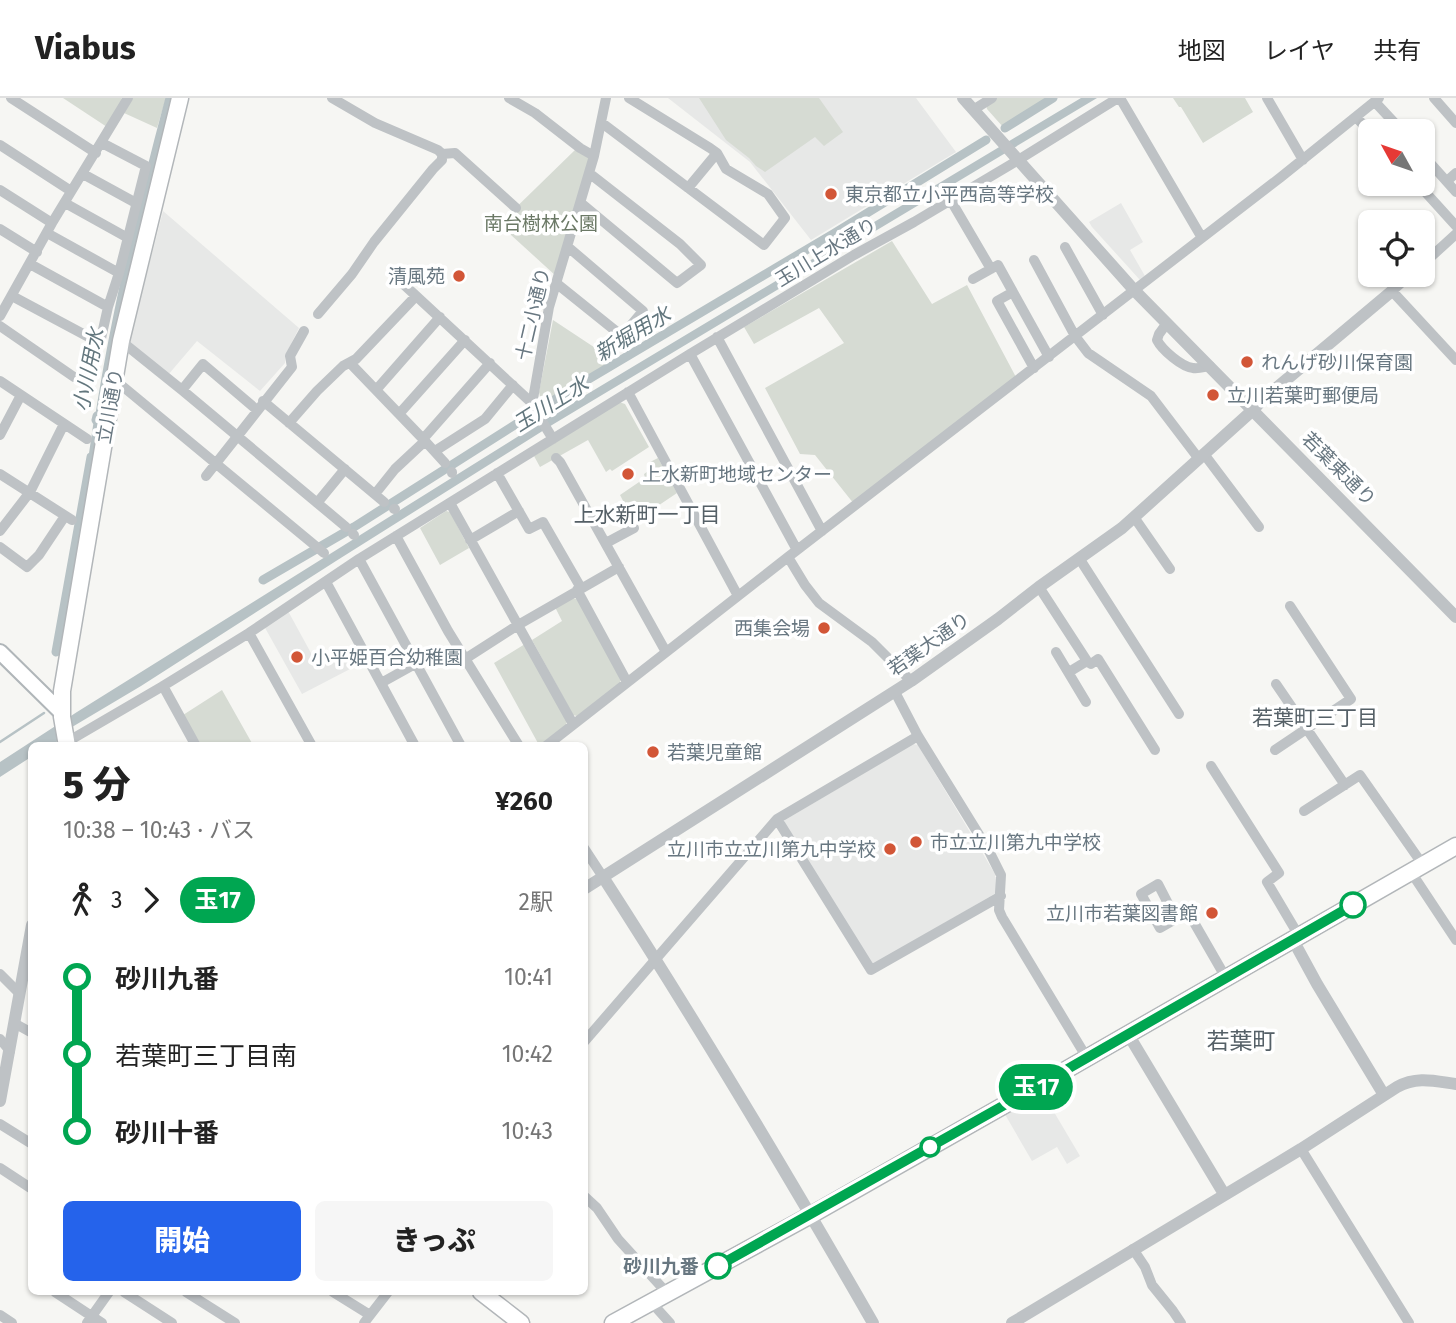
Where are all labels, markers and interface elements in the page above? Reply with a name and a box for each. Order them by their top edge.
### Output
text: Viabus [35,28,136,68]
text: 地図 [1178,37,1226,65]
text: レイヤ [1264,37,1335,65]
text: 共有 [1373,37,1421,65]
north arrow [1358,119,1435,196]
map controls [1358,119,1435,287]
place label: 東京都立小平西高等学校 [845,183,1054,206]
marker: 東京都立小平西高等学校 [823,186,839,202]
button: locate [1358,210,1435,287]
park label: 南台樹林公園 [484,212,598,235]
street label: 玉川上水通り [771,213,881,291]
place label: 清風苑 [388,265,445,288]
street label: 十二小通り [511,265,555,363]
marker: 清風苑 [451,268,467,284]
water label: 新堀用水 [590,300,677,367]
water label: 小川用水 [68,324,110,414]
place label: れんげ砂川保育園 [1261,351,1413,374]
marker: れんげ砂川保育園 [1239,354,1255,370]
street label: 立川通り [92,367,128,445]
water label: 玉川上水 [508,370,595,437]
place label: 立川若葉町郵便局 [1227,384,1379,407]
marker: 立川若葉町郵便局 [1205,387,1221,403]
street label: 若葉東通り [1297,427,1381,511]
place label: 上水新町地域センター [642,463,832,486]
marker: 上水新町地域センター [620,466,636,482]
district label: 上水新町一丁目 [574,502,721,528]
street label: 若葉大通り [883,607,975,681]
place label: 西集会場 [734,617,810,640]
marker: 西集会場 [816,620,832,636]
place label: 小平姫百合幼稚園 [311,646,463,669]
marker: 小平姫百合幼稚園 [289,649,305,665]
district label: 若葉町三丁目 [1252,705,1378,731]
place label: 若葉児童館 [667,741,762,764]
marker: 若葉児童館 [645,744,661,760]
text: 5 分 [63,762,130,808]
text: ¥260 [495,786,553,817]
text: 10:38 – 10:43 · バス [63,816,255,844]
place label: 市立立川第九中学校 [930,831,1101,854]
marker: 市立立川第九中学校 [908,834,924,850]
place label: 立川市立立川第九中学校 [667,838,876,861]
marker: 立川市立立川第九中学校 [882,841,898,857]
icon: walk [63,881,101,919]
icon: forward [132,881,170,919]
text: 3 [111,886,122,914]
text: 玉17 [194,886,241,914]
text: 2駅 [519,888,553,916]
unlabelled marker [1340,892,1366,918]
place label: 立川市若葉図書館 [1046,902,1198,925]
marker: 立川市若葉図書館 [1204,905,1220,921]
text: 10:41 [504,963,553,991]
text: 砂川九番 [115,964,219,995]
district label: 若葉町 [1207,1027,1276,1055]
text: 10:42 [502,1040,553,1068]
text: 若葉町三丁目南 [115,1041,297,1072]
line badge: 玉17 [996,1064,1076,1110]
text: 玉17 [1013,1073,1059,1101]
text: 10:43 [501,1117,553,1145]
text: 砂川十番 [115,1118,219,1149]
unlabelled marker [920,1137,940,1157]
button: 開始 [63,1201,301,1281]
button: きっぷ [315,1201,553,1281]
marker: 砂川九番 [705,1253,731,1279]
place label: 砂川九番 [623,1255,699,1278]

